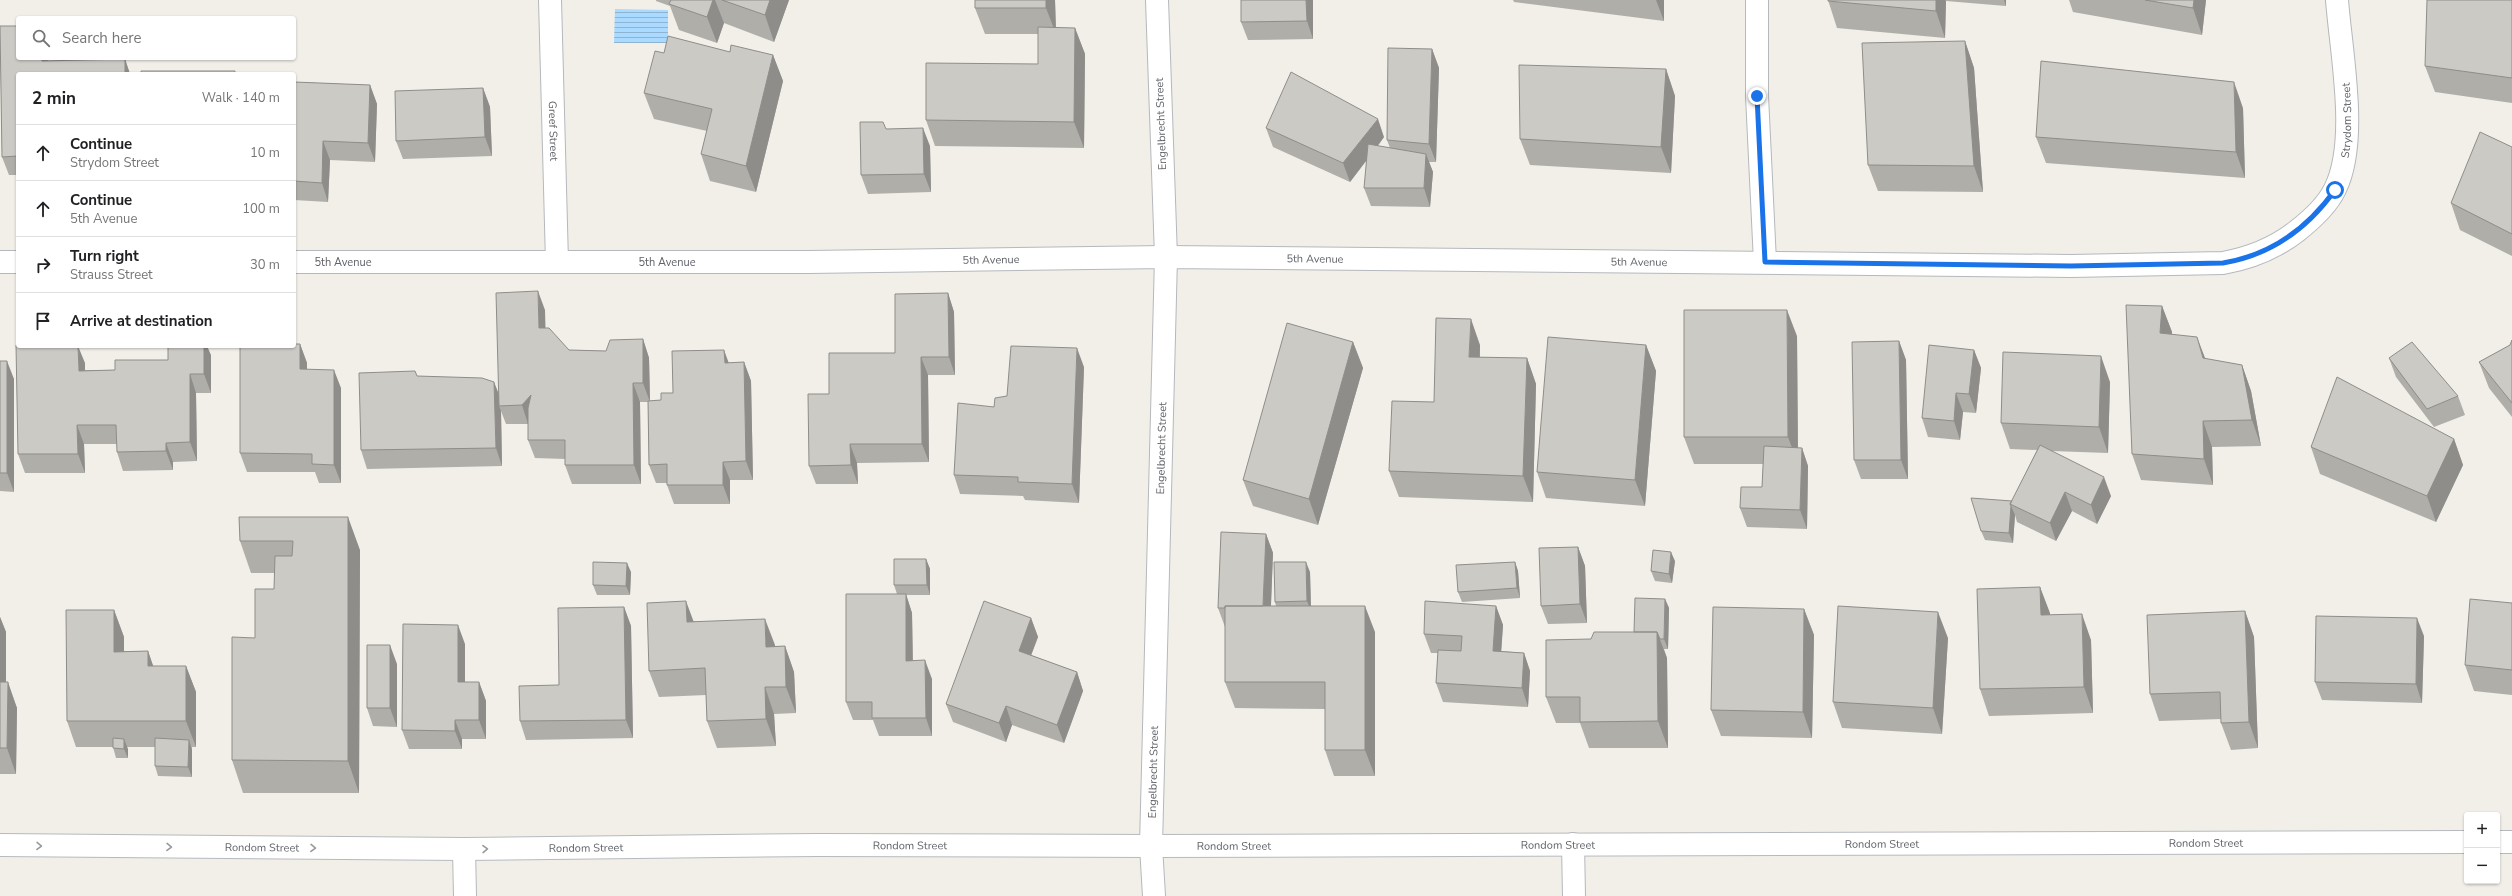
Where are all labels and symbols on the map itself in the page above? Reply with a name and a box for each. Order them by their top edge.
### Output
street label: Engelbrecht Street [1152,77,1170,170]
street label: Strydom Street [2337,82,2355,159]
route end [1748,87,1766,105]
street label: Greef Street [545,101,562,161]
route start [2326,181,2344,199]
street label: 5th Avenue [1286,251,1344,266]
street label: 5th Avenue [962,252,1020,267]
street label: 5th Avenue [1610,254,1668,269]
street label: 5th Avenue [314,255,372,270]
street label: 5th Avenue [638,255,696,270]
street label: Engelbrecht Street [1152,402,1170,495]
street label: Engelbrecht Street [1144,726,1162,819]
street label: Rondom Street [2169,835,2243,850]
street label: Rondom Street [1845,836,1919,851]
street label: Rondom Street [1521,837,1595,852]
street label: Rondom Street [873,838,947,853]
street label: Rondom Street [1197,838,1271,853]
street label: Rondom Street [225,839,299,855]
street label: Rondom Street [549,840,623,856]
one-way arrow [36,842,42,850]
one-way arrow [166,843,172,851]
one-way arrow [310,844,316,852]
one-way arrow [482,845,488,853]

